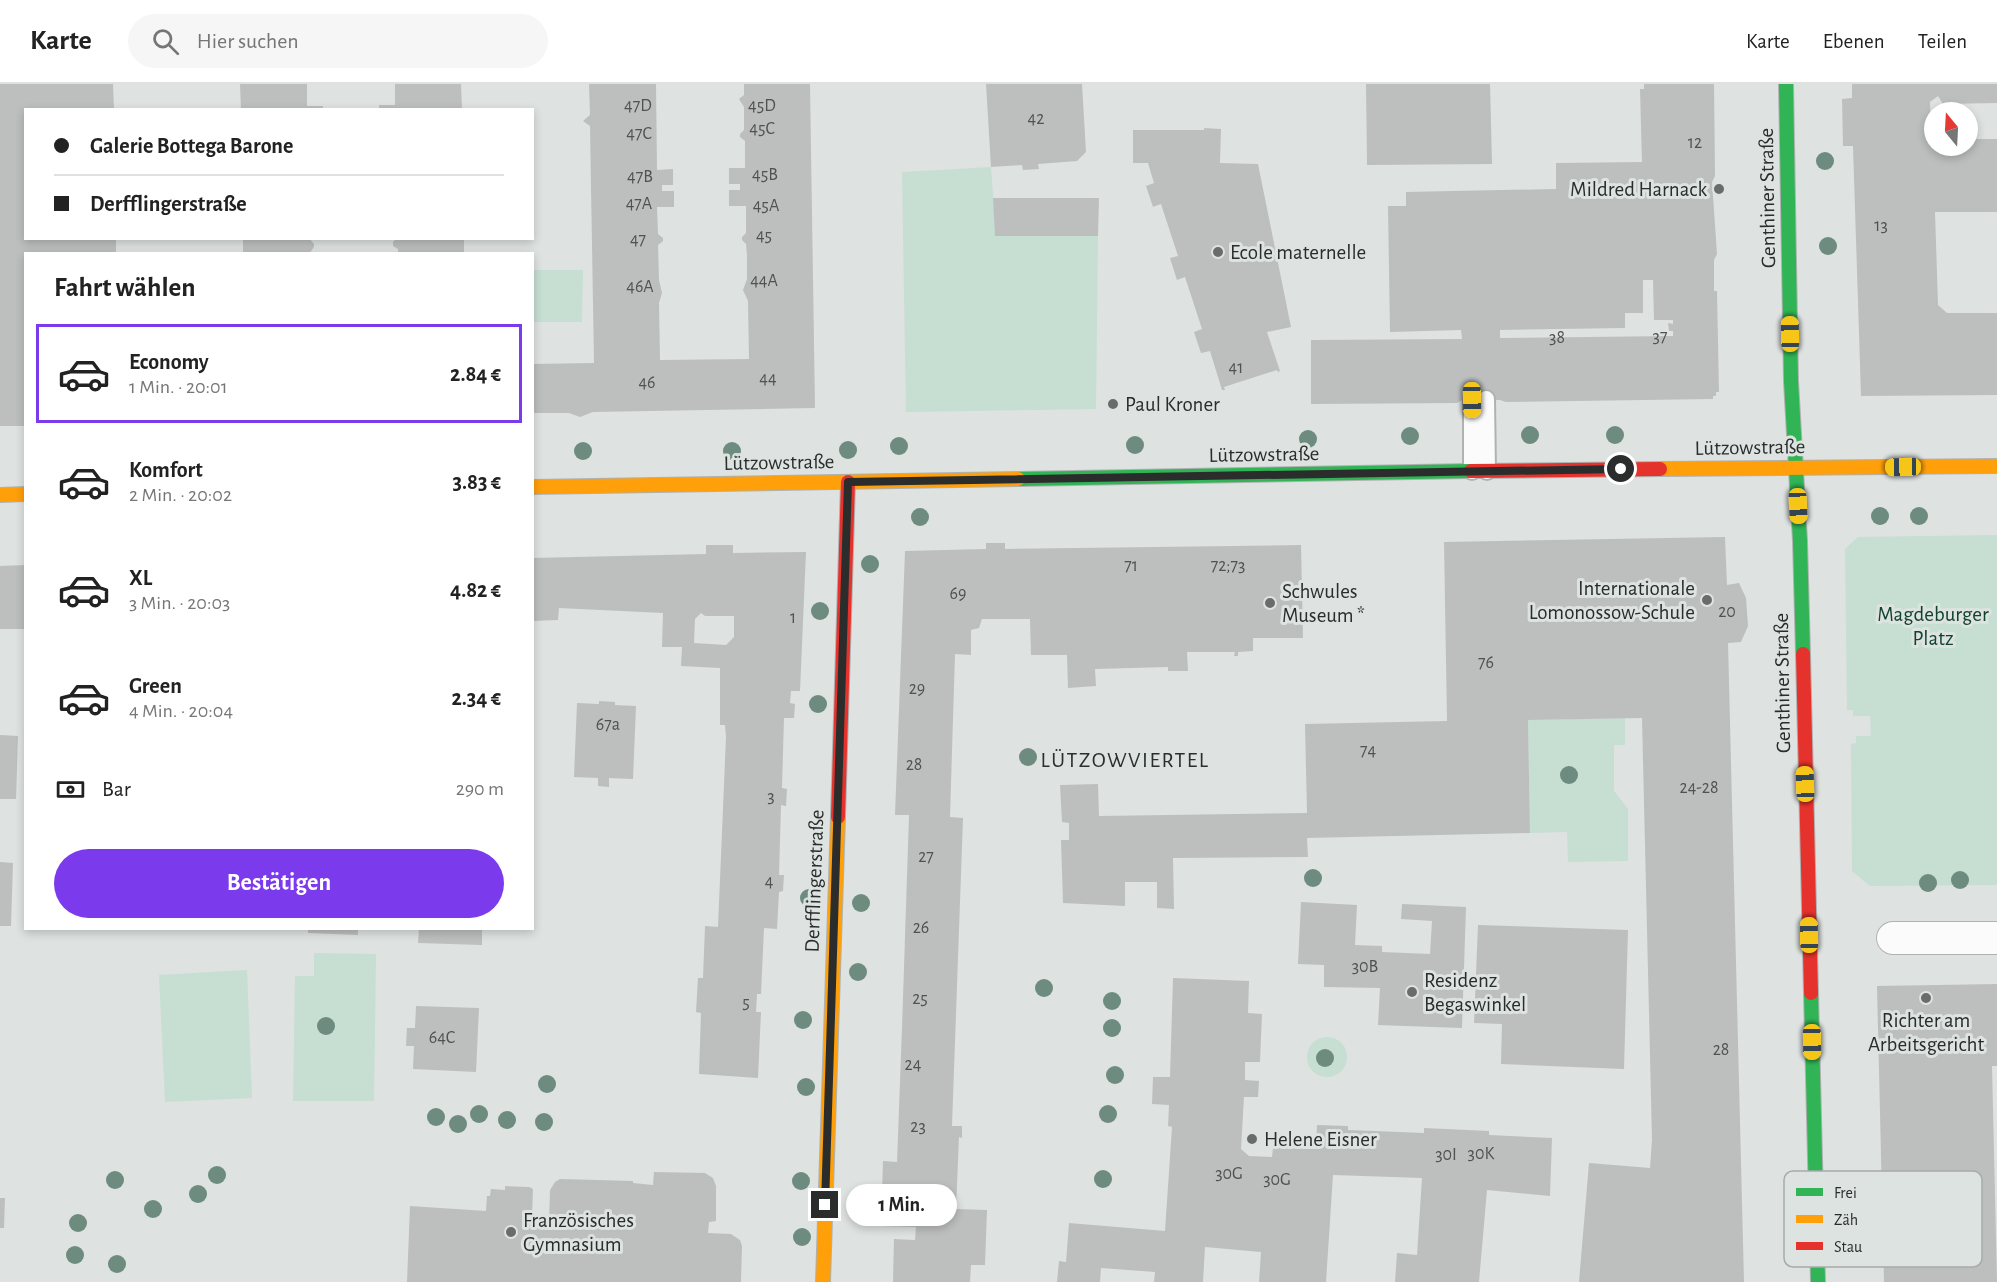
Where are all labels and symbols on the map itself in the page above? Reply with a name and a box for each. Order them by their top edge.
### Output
house number: 47D [624,97,652,115]
house number: 45D [748,97,776,115]
north arrow [1924,102,1978,156]
house number: 42 [1028,110,1044,128]
house number: 45C [749,120,775,138]
house number: 47C [626,125,652,143]
street label: Genthiner Straße [1756,128,1779,268]
house number: 12 [1688,134,1702,152]
house number: 45B [752,166,778,184]
house number: 47B [627,168,653,186]
place label: Mildred Harnack [1570,179,1707,200]
marker: Mildred Harnack [1712,182,1726,196]
house number: 47A [626,195,653,213]
house number: 45A [753,197,780,215]
house number: 13 [1874,217,1888,235]
house number: 45 [756,227,772,245]
house number: 47 [630,231,646,249]
place label: Ecole maternelle [1230,242,1366,263]
marker: Ecole maternelle [1211,245,1225,259]
house number: 44A [750,272,778,290]
house number: 46A [626,278,654,296]
car [1781,316,1799,352]
house number: 37 [1653,328,1667,346]
house number: 38 [1549,329,1565,347]
house number: 41 [1229,359,1243,377]
house number: 44 [759,370,777,388]
house number: 46 [638,374,656,392]
car [1463,382,1481,418]
place label: Paul Kroner [1125,394,1220,415]
marker: Paul Kroner [1106,397,1120,411]
street label: Lützowstraße [1694,436,1806,459]
street label: Lützowstraße [1208,443,1320,466]
street label: Lützowstraße [723,451,835,474]
route start [1607,455,1634,482]
car [1885,458,1921,476]
car [1788,488,1808,524]
house number: 71 [1124,557,1138,575]
house number: 72;73 [1211,557,1245,575]
place label: Internationale Lomonossow-Schule [1529,578,1695,623]
place label: Schwules Museum * [1282,581,1365,626]
house number: 69 [950,585,966,603]
marker: Internationale Lomonossow-Schule [1700,593,1714,607]
marker: Schwules Museum * [1263,596,1277,610]
house number: 20 [1718,603,1736,621]
park label: Magdeburger Platz [1877,604,1989,649]
house number: 1 [790,609,796,627]
street label: Genthiner Straße [1771,613,1794,753]
house number: 76 [1478,654,1494,672]
house number: 29 [909,680,925,698]
house number: 67a [596,716,620,734]
house number: 74 [1360,742,1376,760]
district label: LÜTZOWVIERTEL [1041,749,1209,771]
house number: 28 [906,756,922,774]
car [1795,766,1815,802]
house number: 24-28 [1679,779,1719,797]
house number: 3 [767,788,775,806]
street label: Derfflingerstraße [802,809,827,953]
house number: 27 [918,848,934,866]
house number: 4 [765,873,774,891]
car [1800,917,1818,953]
house number: 26 [913,919,929,937]
house number: 30B [1352,958,1378,976]
place label: Residenz Begaswinkel [1424,970,1526,1015]
marker: Residenz Begaswinkel [1405,985,1419,999]
house number: 25 [912,990,928,1008]
marker: Richter am Arbeitsgericht [1919,991,1933,1005]
house number: 5 [742,994,750,1012]
place label: Richter am Arbeitsgericht [1868,1010,1984,1055]
car [1803,1024,1821,1060]
house number: 64C [429,1029,455,1047]
house number: 28 [1713,1041,1729,1059]
house number: 24 [905,1056,922,1074]
house number: 23 [910,1118,926,1136]
place label: Helene Eisner [1264,1129,1377,1150]
marker: Helene Eisner [1245,1132,1259,1146]
house number: 30K [1468,1145,1495,1163]
house number: 30I [1435,1146,1457,1164]
house number: 30G [1215,1165,1243,1183]
house number: 30G [1263,1171,1291,1189]
legend [1784,1171,1982,1267]
callout: 1 Min. [846,1184,957,1226]
text: Frei [1834,1185,1857,1201]
route end [811,1191,838,1218]
place label: Französisches Gymnasium [523,1210,634,1255]
text: Zäh [1834,1212,1858,1228]
marker: Französisches Gymnasium [504,1225,518,1239]
text: Stau [1834,1239,1862,1255]

